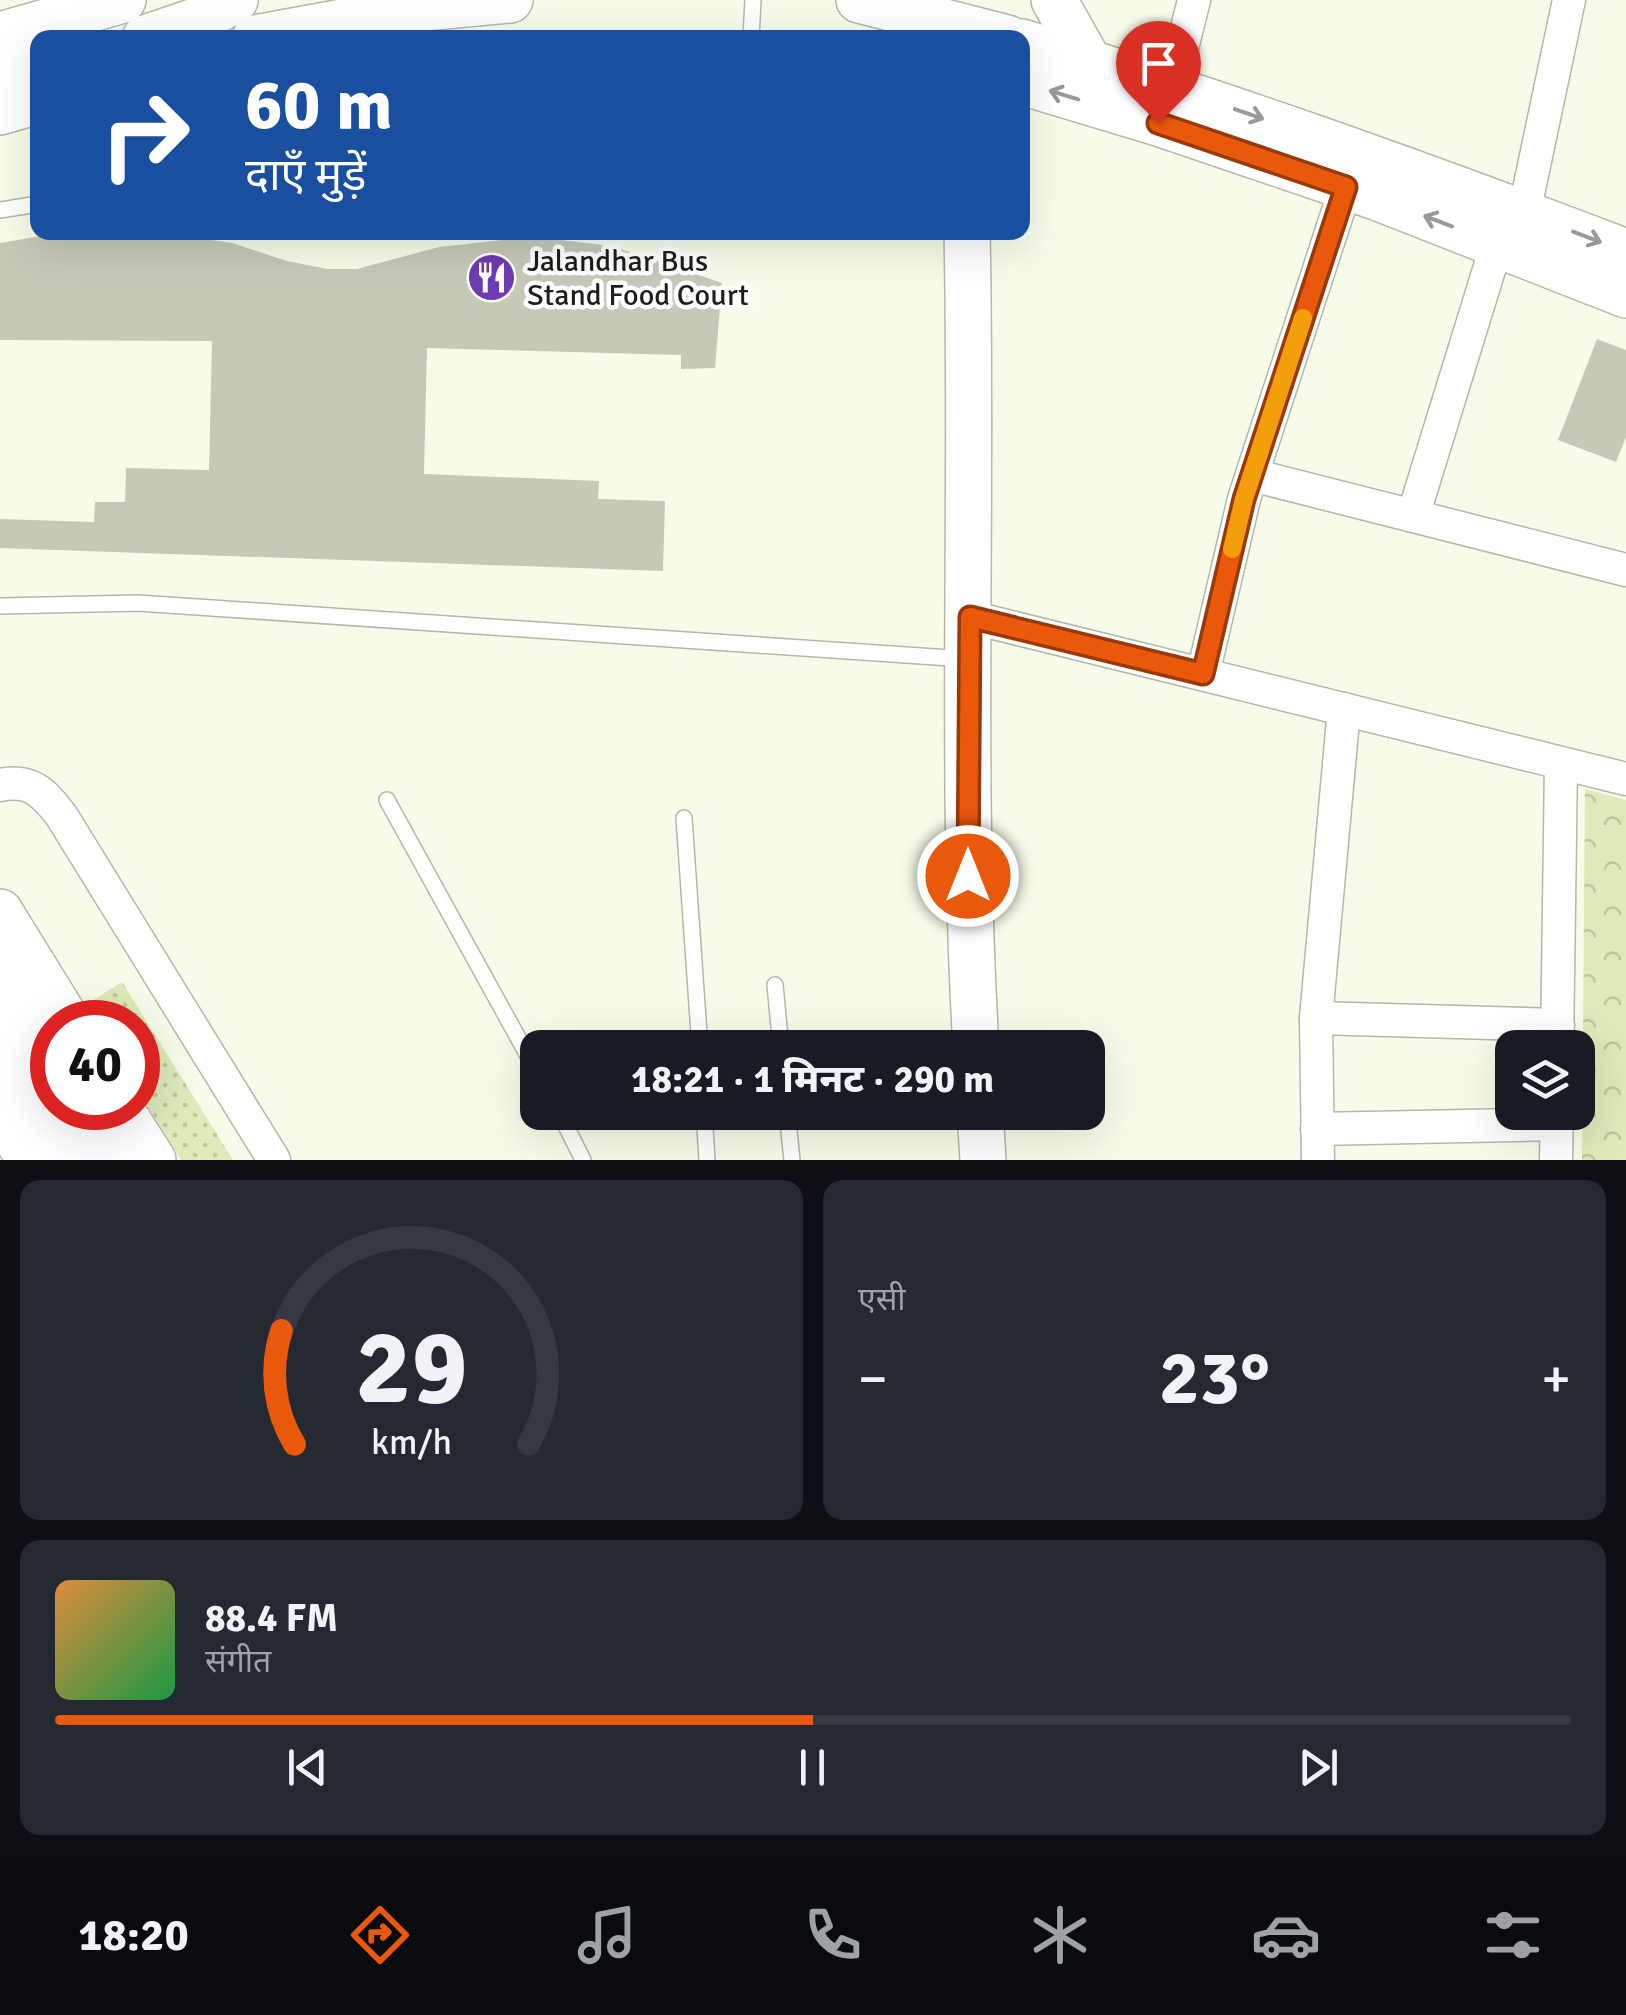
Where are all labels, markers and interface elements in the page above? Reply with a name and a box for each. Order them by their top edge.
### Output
pin [1116,21,1201,124]
icon: arrive [1131,36,1186,91]
text: 60 m [245,62,393,148]
icon: right [80,70,210,200]
one-way arrow [1048,85,1080,103]
one-way arrow [1232,106,1263,124]
text: दाएँ मुड़ें [245,148,366,203]
one-way arrow [1423,211,1454,229]
one-way arrow [1571,229,1602,247]
place label: Jalandhar Bus Stand Food Court [527,243,749,314]
restaurant icon: Jalandhar Bus Stand Food Court [466,252,518,304]
position arrow [916,824,1020,928]
speed limit sign: 40 [30,1000,160,1130]
map controls [1495,1030,1595,1130]
button: layers [1495,1030,1595,1130]
text: 18:21 · 1 मिनट · 290 m [631,1056,994,1103]
text: एसी [858,1280,906,1319]
text: 29 [355,1304,468,1432]
text: 23° [1159,1332,1270,1425]
text: − [858,1345,888,1413]
text: + [1541,1345,1571,1413]
text: km/h [371,1420,452,1464]
text: 88.4 FM [205,1595,338,1642]
text: संगीत [205,1642,271,1681]
icon: previous [280,1740,335,1795]
icon: pause [785,1740,840,1795]
icon: next [1291,1740,1346,1795]
icon: directions [345,1900,415,1970]
icon: music [572,1900,642,1970]
icon: phone [798,1900,868,1970]
icon: climate [1025,1900,1095,1970]
icon: car [1251,1900,1321,1970]
icon: filters [1478,1900,1548,1970]
text: 18:20 [78,1908,189,1963]

